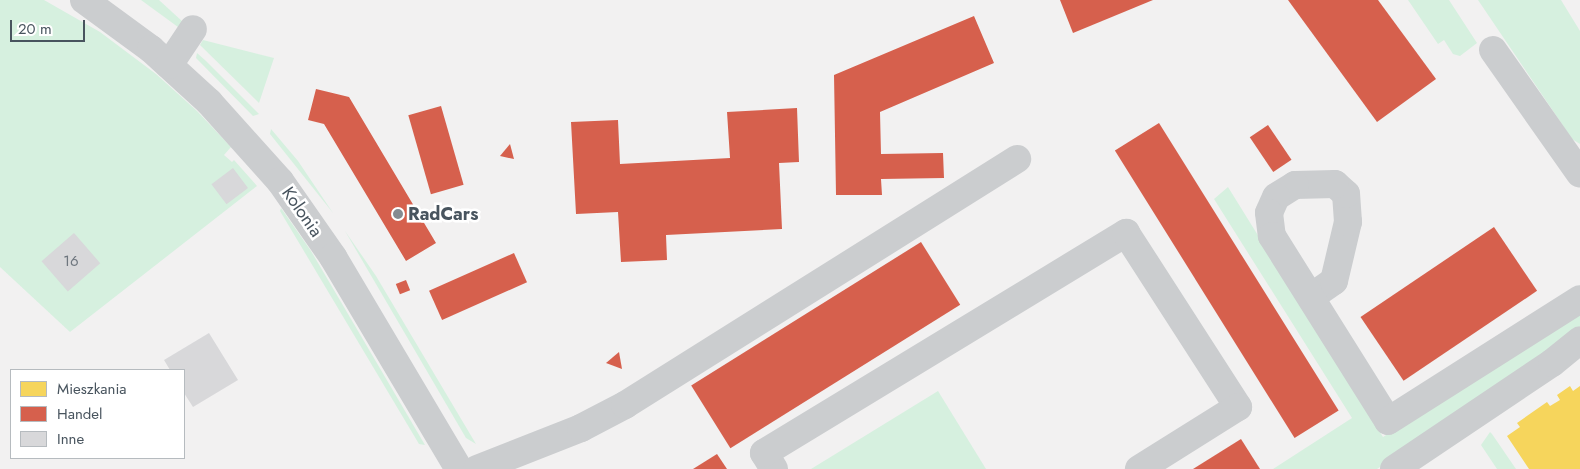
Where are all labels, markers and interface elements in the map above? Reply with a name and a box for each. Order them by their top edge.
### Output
scale bar [12,10,88,42]
text: 20 m [18,18,52,40]
street label: Kolonia [277,183,327,241]
place label: RadCars [408,203,478,225]
marker: RadCars [392,208,404,220]
house number: 16 [63,253,79,271]
legend [10,369,185,459]
text: Mieszkania [57,378,127,400]
text: Handel [57,403,103,425]
text: Inne [57,428,84,450]

